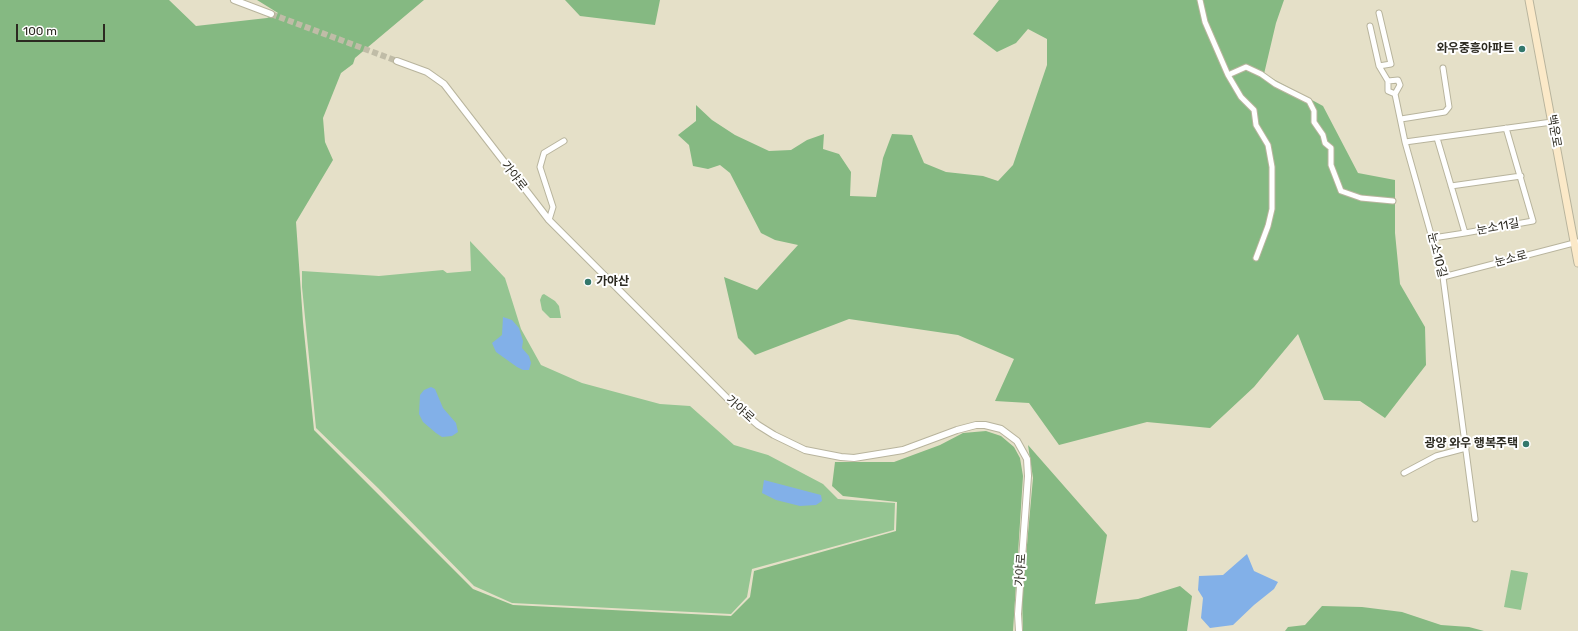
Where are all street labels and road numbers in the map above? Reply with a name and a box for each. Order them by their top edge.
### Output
street label: 백운로 [1544,113,1564,149]
street label: 가야로 [498,159,530,193]
street label: 눈소11길 [1475,216,1521,238]
street label: 눈소10길 [1424,231,1450,279]
street label: 눈소로 [1493,248,1529,270]
street label: 가야로 [723,393,757,425]
street label: 가야로 [1013,553,1029,587]

